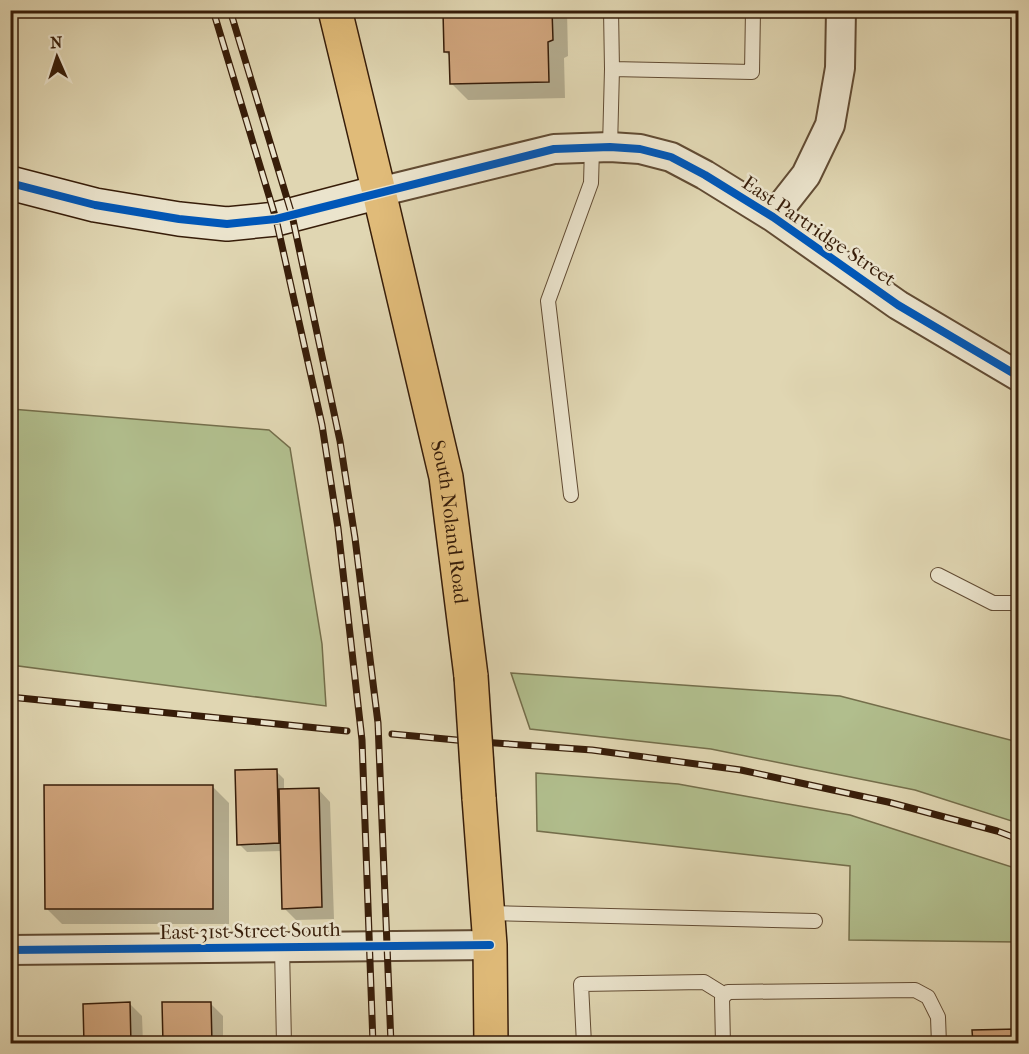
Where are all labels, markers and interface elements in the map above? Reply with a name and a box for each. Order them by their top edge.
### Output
north arrow [27,27,87,87]
text: N [50,33,64,52]
street label: East Partridge Street [738,171,900,291]
street label: South Noland Road [426,438,473,606]
street label: East 31st Street South [159,918,342,944]

